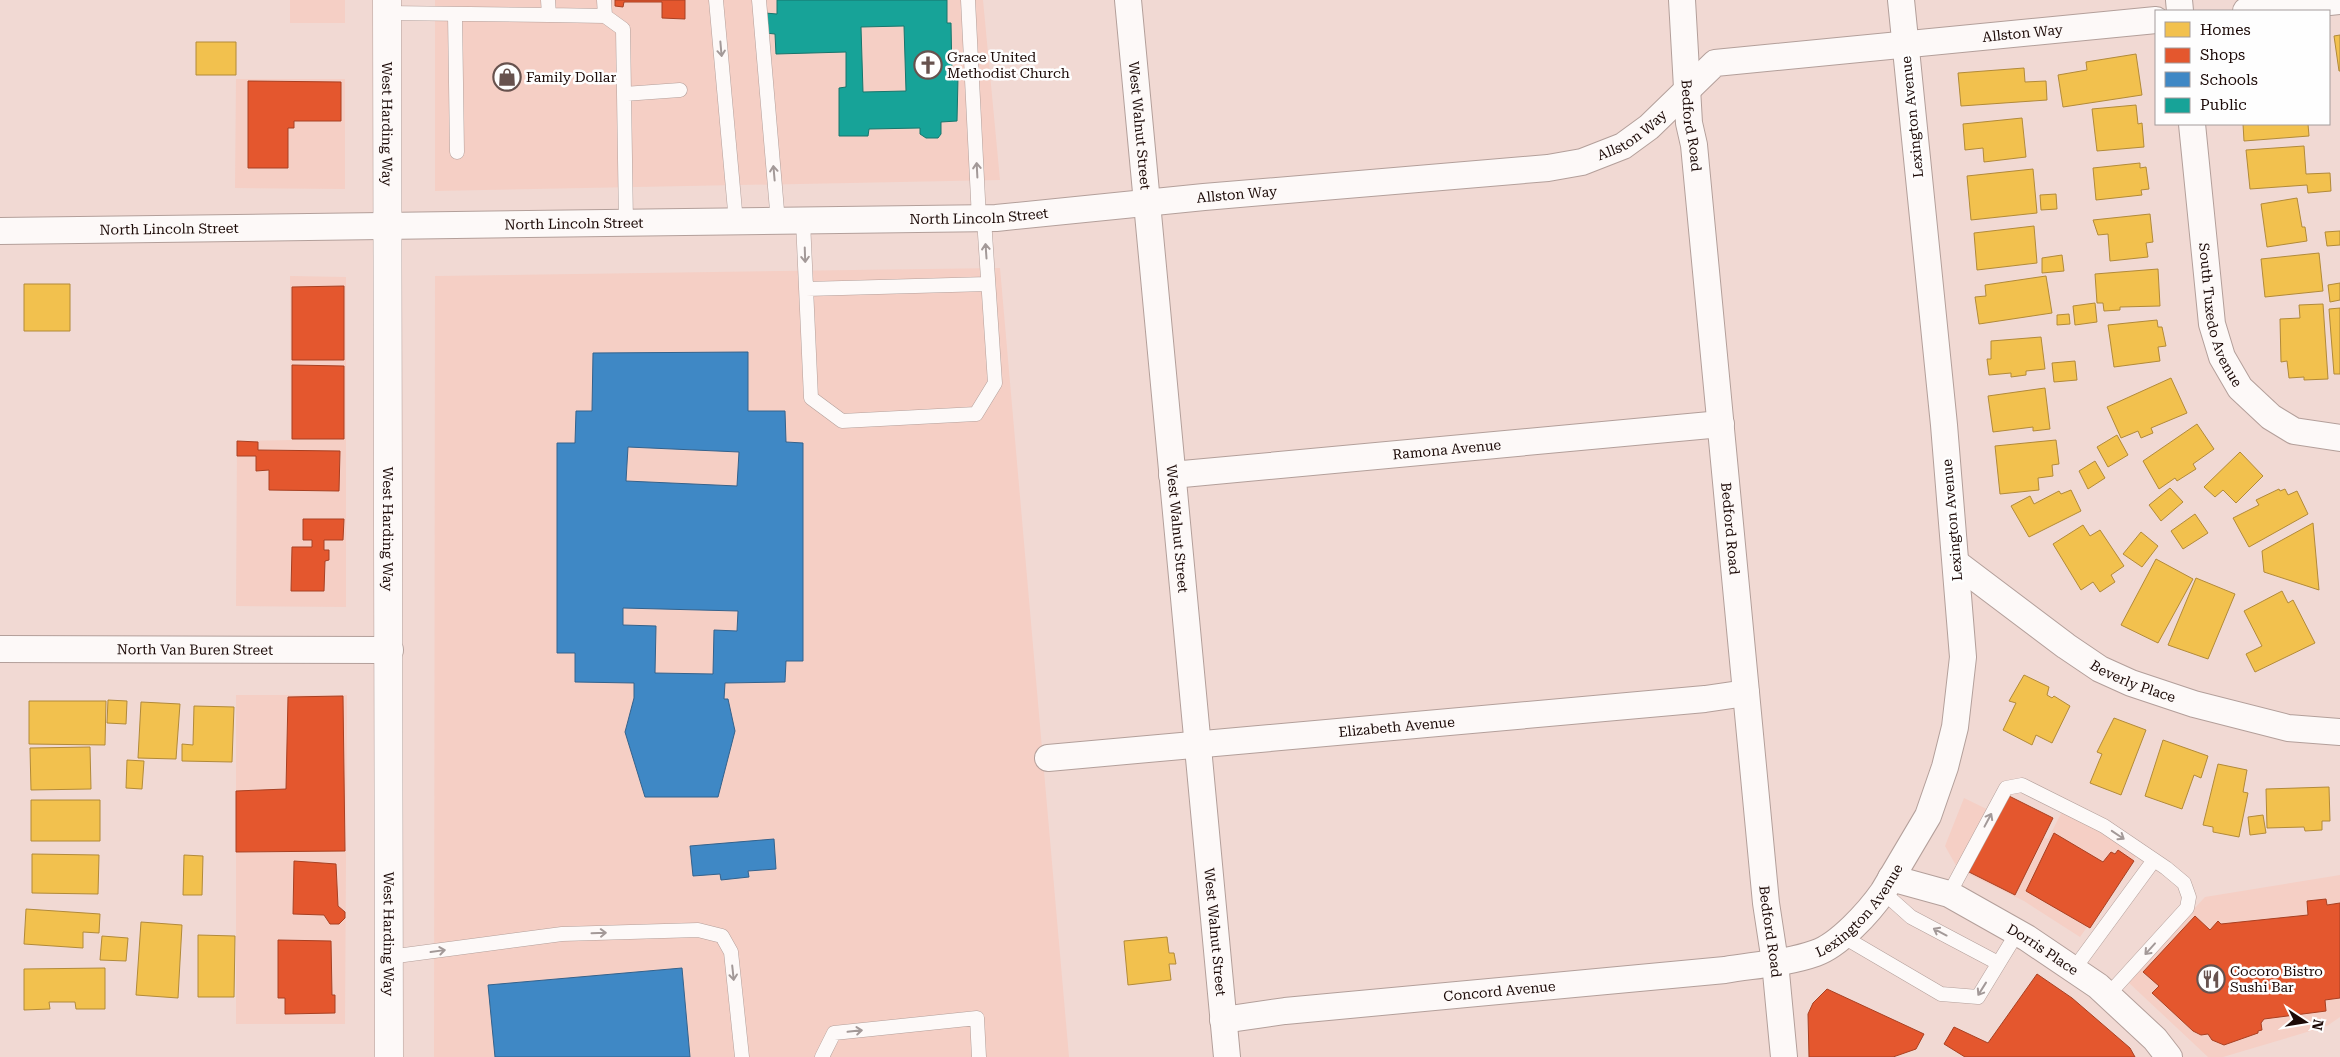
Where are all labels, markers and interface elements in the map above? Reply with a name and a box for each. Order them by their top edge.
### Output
legend [2155,10,2330,125]
street label: Allston Way [1982,21,2064,45]
text: Homes [2200,21,2251,39]
one-way arrow [716,40,725,56]
text: Shops [2200,46,2245,64]
place label: Grace United Methodist Church [947,49,1070,81]
church icon: Grace United Methodist Church [913,50,943,80]
street label: Lexington Avenue [1898,55,1926,179]
street label: West Walnut Street [1126,61,1154,190]
street label: West Harding Way [379,62,395,187]
shop icon: Family Dollar [492,62,522,92]
place label: Family Dollar [526,69,616,85]
text: Schools [2200,71,2258,89]
street label: Bedford Road [1679,79,1704,172]
text: Public [2200,96,2247,114]
street label: Allston Way [1595,106,1670,163]
one-way arrow [972,162,982,178]
one-way arrow [769,165,779,181]
street label: Allston Way [1196,183,1278,206]
street label: North Lincoln Street [909,205,1049,227]
street label: North Lincoln Street [504,215,644,232]
street label: North Lincoln Street [99,220,239,238]
street label: South Tuxedo Avenue [2196,242,2246,390]
one-way arrow [981,244,991,260]
one-way arrow [800,247,809,263]
street label: Ramona Avenue [1392,436,1502,462]
street label: Lexington Avenue [1939,458,1965,582]
street label: West Walnut Street [1164,464,1191,594]
street label: West Harding Way [380,467,396,592]
street label: Bedford Road [1718,482,1743,575]
street label: North Van Buren Street [117,641,273,658]
street label: Beverly Place [2087,657,2178,705]
street label: Elizabeth Avenue [1338,713,1456,740]
one-way arrow [1983,813,1993,828]
one-way arrow [2111,830,2125,840]
street label: Lexington Avenue [1813,861,1906,960]
street label: West Walnut Street [1201,867,1229,997]
street label: West Harding Way [381,872,397,997]
street label: Bedford Road [1756,885,1784,978]
street label: Dorris Place [2004,920,2082,979]
one-way arrow [1932,927,1947,937]
one-way arrow [590,928,607,938]
one-way arrow [2144,942,2156,955]
one-way arrow [429,945,445,955]
place label: Cocoro Bistro Sushi Bar [2230,963,2323,995]
one-way arrow [728,964,738,980]
restaurant icon: Cocoro Bistro Sushi Bar [2196,964,2226,994]
street label: Concord Avenue [1443,978,1557,1004]
one-way arrow [1977,981,1987,995]
north arrow [2280,997,2330,1047]
text: N [2309,1018,2327,1032]
one-way arrow [847,1026,863,1036]

